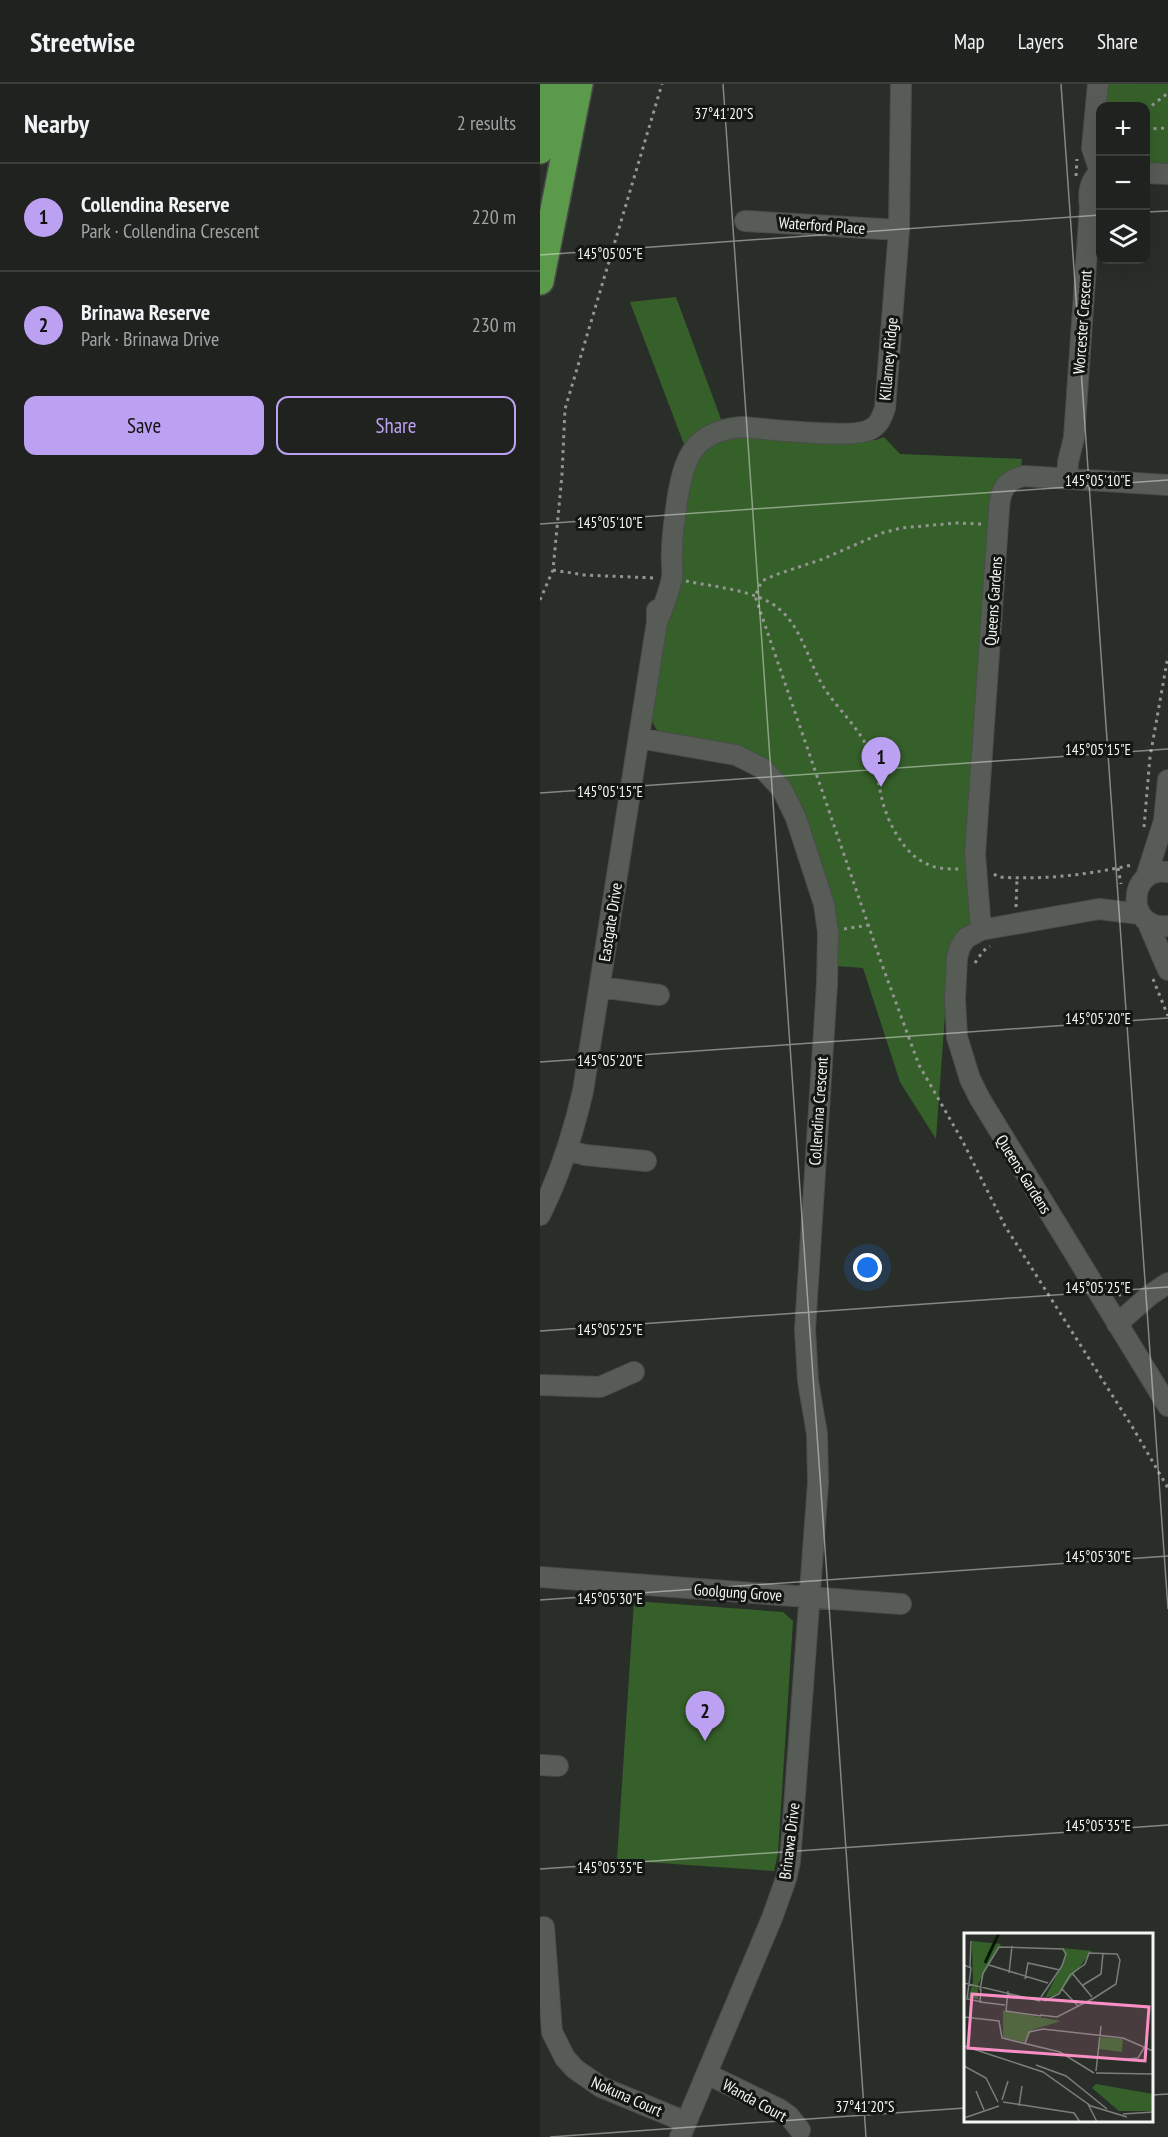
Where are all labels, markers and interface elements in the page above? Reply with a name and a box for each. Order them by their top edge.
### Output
text: Streetwise [30,23,135,60]
text: Map [954,28,985,55]
text: Layers [1018,28,1064,55]
text: Share [1097,28,1138,55]
map controls [1096,102,1150,264]
button: + [1096,102,1150,156]
text: 37°41'20"S [694,104,754,123]
text: Nearby [24,107,89,140]
text: 2 results [457,110,516,136]
button: − [1096,156,1150,210]
text: Collendina Reserve [81,190,230,218]
text: 1 [39,204,48,230]
text: 220 m [472,204,516,230]
button: layers [1096,210,1150,264]
street label: Waterford Place [778,212,866,238]
text: Park · Collendina Crescent [81,218,259,244]
text: 145°05'05"E [577,244,643,263]
street label: Worcester Crescent [1068,269,1096,375]
text: Brinawa Reserve [81,298,210,326]
text: 2 [39,312,48,338]
text: 230 m [472,312,516,338]
street label: Killarney Ridge [874,317,902,401]
text: Park · Brinawa Drive [81,326,219,352]
button: Save [24,396,264,455]
button: Share [276,396,516,455]
text: 145°05'10"E [1065,471,1131,490]
text: 145°05'10"E [577,513,643,532]
street label: Queens Gardens [980,556,1006,646]
pin: 1 [862,738,900,787]
text: 145°05'15"E [1065,740,1131,759]
text: 145°05'15"E [577,782,643,801]
street label: Eastgate Drive [594,881,626,963]
text: 145°05'20"E [1065,1009,1131,1028]
text: 145°05'20"E [577,1051,643,1070]
street label: Collendina Crescent [804,1055,832,1166]
street label: Queens Gardens [992,1131,1056,1217]
your location [853,1253,882,1282]
text: 145°05'25"E [1065,1278,1131,1297]
text: 145°05'25"E [577,1320,643,1339]
text: 145°05'30"E [1065,1547,1131,1566]
street label: Goolgung Grove [693,1579,783,1605]
text: 145°05'30"E [577,1589,643,1608]
pin: 2 [686,1692,724,1741]
street label: Brinawa Drive [774,1802,804,1880]
text: 145°05'35"E [1065,1816,1131,1835]
text: 145°05'35"E [577,1858,643,1877]
inset map [964,1933,1153,2122]
street label: Nokuna Court [588,2072,666,2121]
street label: Wanda Court [719,2074,791,2126]
text: 37°41'20"S [835,2097,895,2116]

